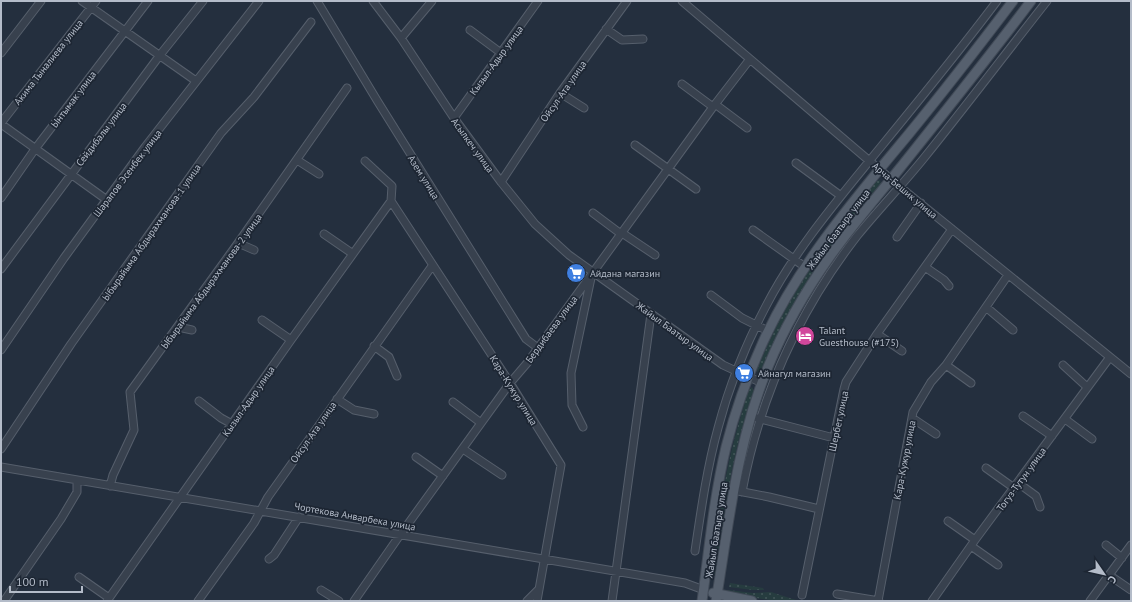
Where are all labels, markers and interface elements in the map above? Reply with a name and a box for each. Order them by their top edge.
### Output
street label: Акима Тыналиева улица [11,17,86,108]
street label: Кызыл-Адыр улица [467,23,526,98]
street label: Ойсул-Ата улица [537,58,589,125]
street label: Ынтымак улица [48,68,99,130]
street label: Сейдибалы улица [73,100,130,169]
street label: Асылкеч улица [448,115,497,175]
street label: Шарапов Эсенбек улица [90,127,165,220]
street label: Азем улица [405,153,442,202]
street label: Арча-Бешик улица [869,159,940,221]
street label: Ыбырайыма Абдырахманова-1 улица [99,161,204,303]
street label: Жайыл баатыра улица [803,187,873,273]
street label: Ыбырайыма Абдырахманова-2 улица [158,211,265,351]
supermarket icon: Айдана магазин [565,262,587,284]
place label: Айдана магазин [590,267,660,280]
street label: Бердибаева улица [523,293,580,366]
street label: Жайыл Баатыр улица [633,298,716,364]
place label: Talant Guesthouse (#175) [819,324,899,349]
hotel icon: Talant Guesthouse (#175) [794,325,816,347]
street label: Кара-Кужур улица [487,353,540,428]
supermarket icon: Айнагул магазин [733,362,755,384]
street label: Кызыл-Адыр улица [219,363,278,439]
place label: Айнагул магазин [758,367,831,380]
street label: Шербет улица [826,390,851,453]
street label: Ойсул-Ата улица [287,399,339,466]
street label: Кара-Кужур улица [890,419,919,501]
street label: Тогуз-Тутун улица [994,445,1049,514]
street label: Жайыл баатыра улица [702,481,731,580]
street label: Чортекова Анварбека улица [293,499,417,534]
north arrow [1084,554,1124,594]
scale bar [10,568,82,594]
text: С [1105,573,1120,586]
text: 100 m [16,574,49,589]

